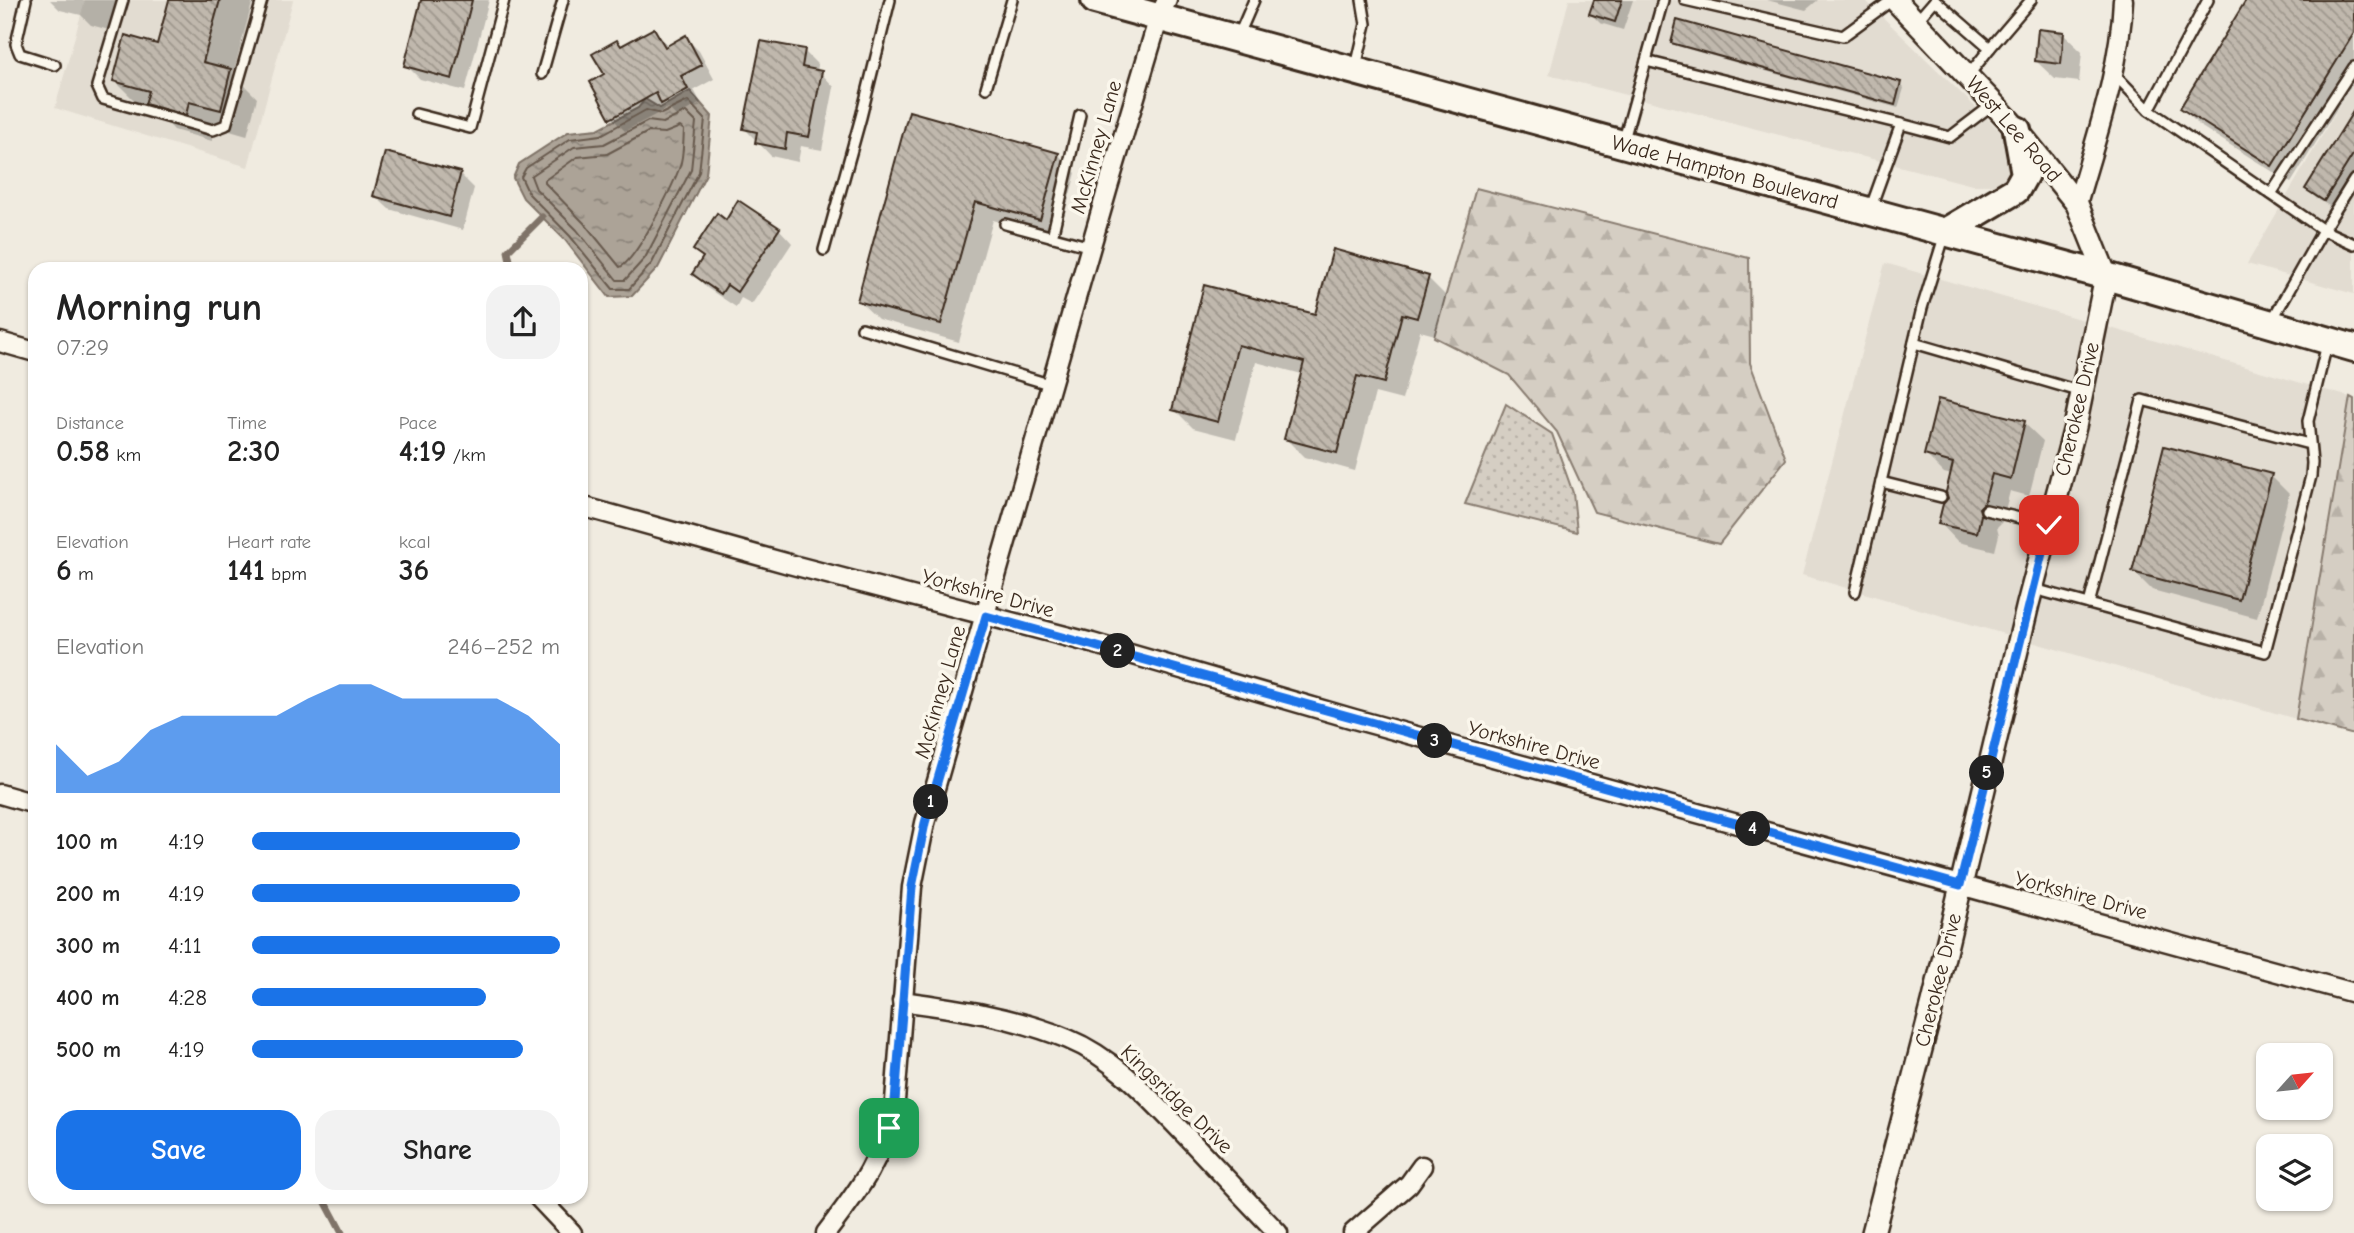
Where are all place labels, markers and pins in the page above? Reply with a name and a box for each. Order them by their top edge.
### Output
pin [2019,495,2079,555]
pin: 2 [1100,634,1136,668]
pin: 3 [1418,724,1452,758]
pin: 5 [1969,756,2004,790]
pin: 1 [914,784,948,820]
pin: 4 [1736,812,1770,846]
pin [859,1098,919,1158]

